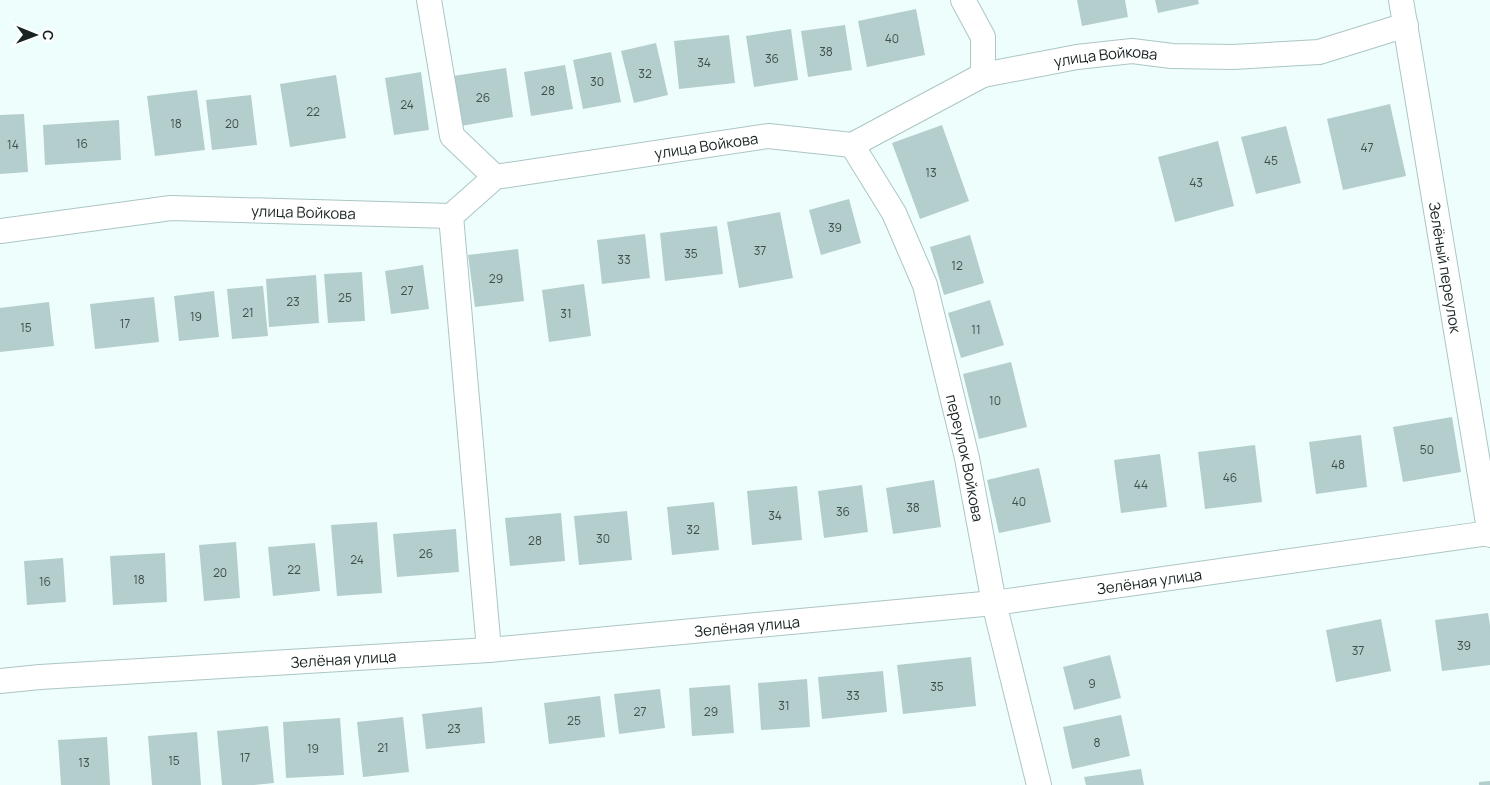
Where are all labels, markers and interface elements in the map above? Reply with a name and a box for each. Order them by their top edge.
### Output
north arrow [10,10,60,60]
text: С [39,30,58,41]
house number: 40 [885,30,899,47]
street label: улица Войкова [1052,40,1159,72]
house number: 38 [819,43,833,60]
house number: 36 [765,50,779,67]
house number: 34 [697,54,711,71]
house number: 32 [638,65,652,82]
house number: 30 [590,73,604,90]
house number: 28 [541,82,555,99]
house number: 26 [476,89,490,106]
house number: 24 [400,96,414,113]
house number: 22 [306,103,320,120]
house number: 18 [170,115,182,132]
house number: 20 [225,115,239,132]
street label: улица Войкова [653,127,759,163]
house number: 16 [76,135,88,152]
house number: 14 [7,136,19,153]
house number: 47 [1360,139,1374,156]
house number: 45 [1264,152,1278,169]
house number: 13 [925,164,937,181]
house number: 43 [1189,174,1203,191]
street label: улица Войкова [251,200,356,224]
street label: Зелёный переулок [1424,200,1467,335]
house number: 39 [828,219,842,236]
house number: 37 [754,242,766,259]
house number: 35 [684,245,698,262]
house number: 33 [617,251,631,268]
house number: 12 [951,257,963,274]
house number: 29 [489,270,503,287]
house number: 27 [401,282,413,299]
house number: 25 [338,289,352,306]
house number: 23 [286,293,300,310]
house number: 21 [242,304,254,321]
house number: 31 [560,305,572,322]
house number: 19 [190,308,202,325]
house number: 17 [120,315,130,332]
house number: 15 [20,319,32,336]
house number: 11 [971,321,981,338]
street label: переулок Войкова [941,392,989,523]
house number: 10 [989,392,1001,409]
house number: 50 [1420,441,1434,458]
house number: 48 [1331,456,1345,473]
house number: 46 [1223,469,1237,486]
house number: 44 [1134,476,1148,493]
house number: 40 [1012,493,1026,510]
house number: 38 [906,499,920,516]
house number: 36 [836,503,850,520]
house number: 34 [768,507,782,524]
house number: 32 [686,521,700,538]
house number: 30 [596,530,610,547]
house number: 28 [528,532,542,549]
house number: 26 [419,545,433,562]
house number: 24 [350,551,364,568]
house number: 22 [287,561,301,578]
street label: Зелёная улица [1095,563,1203,599]
house number: 20 [213,564,227,581]
house number: 18 [133,571,145,588]
house number: 16 [39,573,51,590]
street label: Зелёная улица [693,611,801,641]
house number: 39 [1457,637,1471,654]
house number: 37 [1352,642,1364,659]
street label: Зелёная улица [290,645,397,672]
house number: 9 [1088,675,1096,692]
house number: 35 [930,678,944,695]
house number: 33 [846,687,860,704]
house number: 31 [778,697,790,714]
house number: 27 [634,703,646,720]
house number: 29 [704,703,718,720]
house number: 25 [567,712,581,729]
house number: 23 [447,720,461,737]
house number: 8 [1094,734,1101,751]
house number: 21 [377,739,389,756]
house number: 19 [307,740,319,757]
house number: 17 [240,749,250,766]
house number: 15 [168,752,180,769]
house number: 13 [78,754,90,771]

